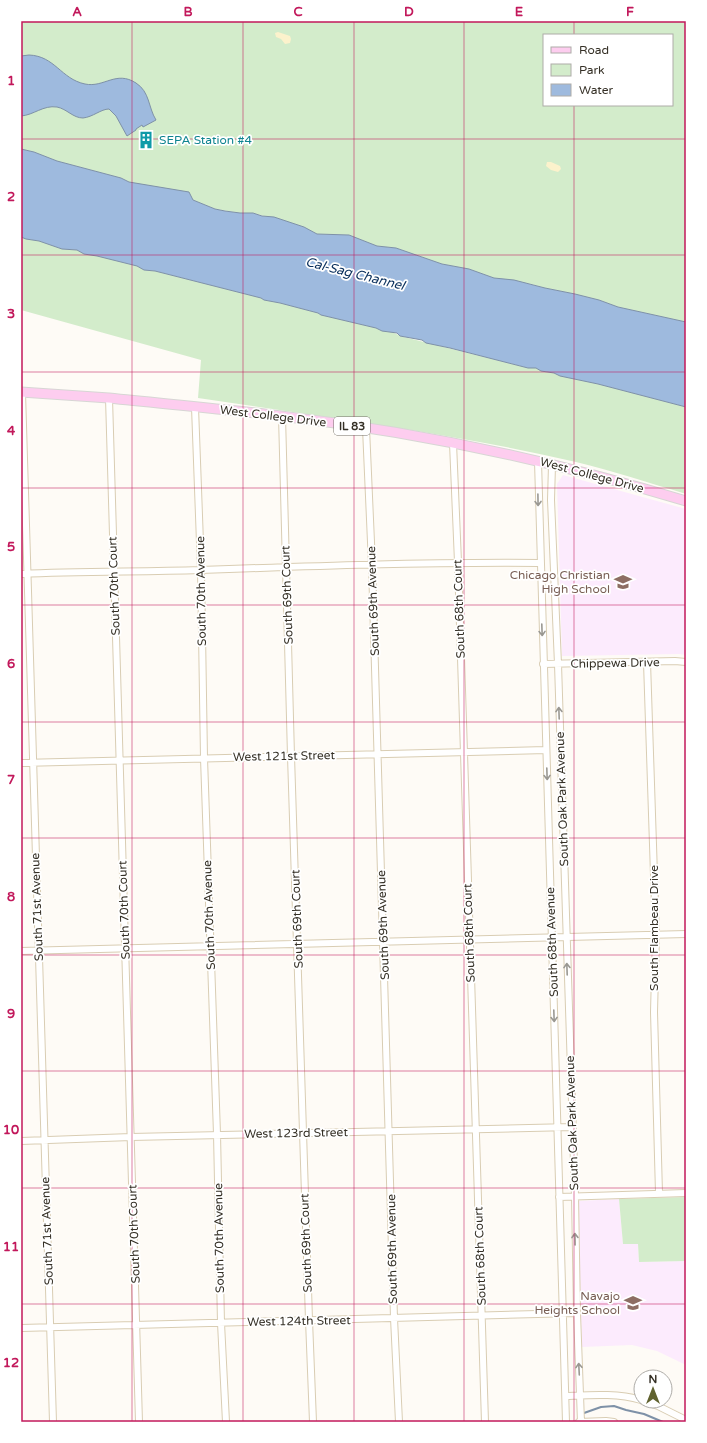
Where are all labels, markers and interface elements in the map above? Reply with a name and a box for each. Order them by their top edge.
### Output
text: A [72,4,82,20]
text: B [183,4,193,20]
text: C [293,4,303,20]
text: D [404,4,414,20]
text: E [515,4,523,20]
text: F [626,4,634,20]
legend [543,34,673,106]
text: Road [579,43,609,57]
text: Park [579,63,605,77]
text: 1 [7,73,15,89]
text: Water [579,83,614,97]
building icon: SEPA Station #4 [136,130,156,150]
place label: SEPA Station #4 [159,133,253,147]
text: 2 [7,189,15,205]
water label: Cal-Sag Channel [304,254,408,294]
text: 3 [7,306,15,322]
street label: West College Drive [219,403,327,429]
road number: IL 83 [334,417,370,435]
text: 4 [7,423,16,439]
street label: West College Drive [538,454,646,496]
one-way arrow [535,493,542,506]
street label: South 70th Court [105,536,123,636]
street label: South 70th Avenue [193,536,209,646]
text: 5 [7,539,15,555]
street label: South 69th Court [278,545,296,645]
street label: South 69th Avenue [364,546,382,656]
street label: South 68th Court [450,559,468,659]
place label: Chicago Christian High School [510,568,610,596]
school or university icon: Chicago Christian High School [613,572,633,592]
one-way arrow [538,623,546,636]
street label: Chippewa Drive [570,655,660,671]
text: 6 [7,656,15,672]
one-way arrow [555,707,563,720]
street label: South Oak Park Avenue [553,731,571,867]
street label: West 121st Street [233,748,336,764]
one-way arrow [543,767,551,780]
text: 7 [7,772,15,788]
street label: South 71st Avenue [28,852,46,961]
street label: South 70th Court [115,860,133,960]
street label: South 70th Avenue [200,860,218,970]
street label: South Flambeau Drive [647,865,661,991]
street label: South 69th Court [288,869,306,969]
street label: South 69th Avenue [374,870,392,980]
street label: South 68th Court [460,883,478,983]
street label: South 68th Avenue [543,887,561,997]
text: 8 [7,889,15,905]
one-way arrow [563,963,570,976]
text: 9 [7,1006,15,1022]
one-way arrow [550,1009,558,1022]
street label: South Oak Park Avenue [563,1055,581,1191]
text: 10 [3,1122,19,1138]
street label: West 123rd Street [244,1125,348,1141]
street label: South 71st Avenue [38,1176,56,1285]
street label: South 70th Avenue [211,1183,227,1293]
street label: South 70th Court [125,1184,143,1284]
street label: South 69th Court [297,1193,315,1293]
street label: South 69th Avenue [384,1194,400,1304]
street label: South 68th Court [471,1206,489,1306]
one-way arrow [571,1233,579,1246]
text: 11 [3,1239,19,1255]
place label: Navajo Heights School [534,1289,620,1317]
school or university icon: Navajo Heights School [623,1293,643,1313]
street label: West 124th Street [247,1313,351,1329]
text: 12 [3,1355,19,1371]
one-way arrow [576,1363,583,1376]
north arrow [633,1369,673,1409]
text: N [649,1373,657,1386]

